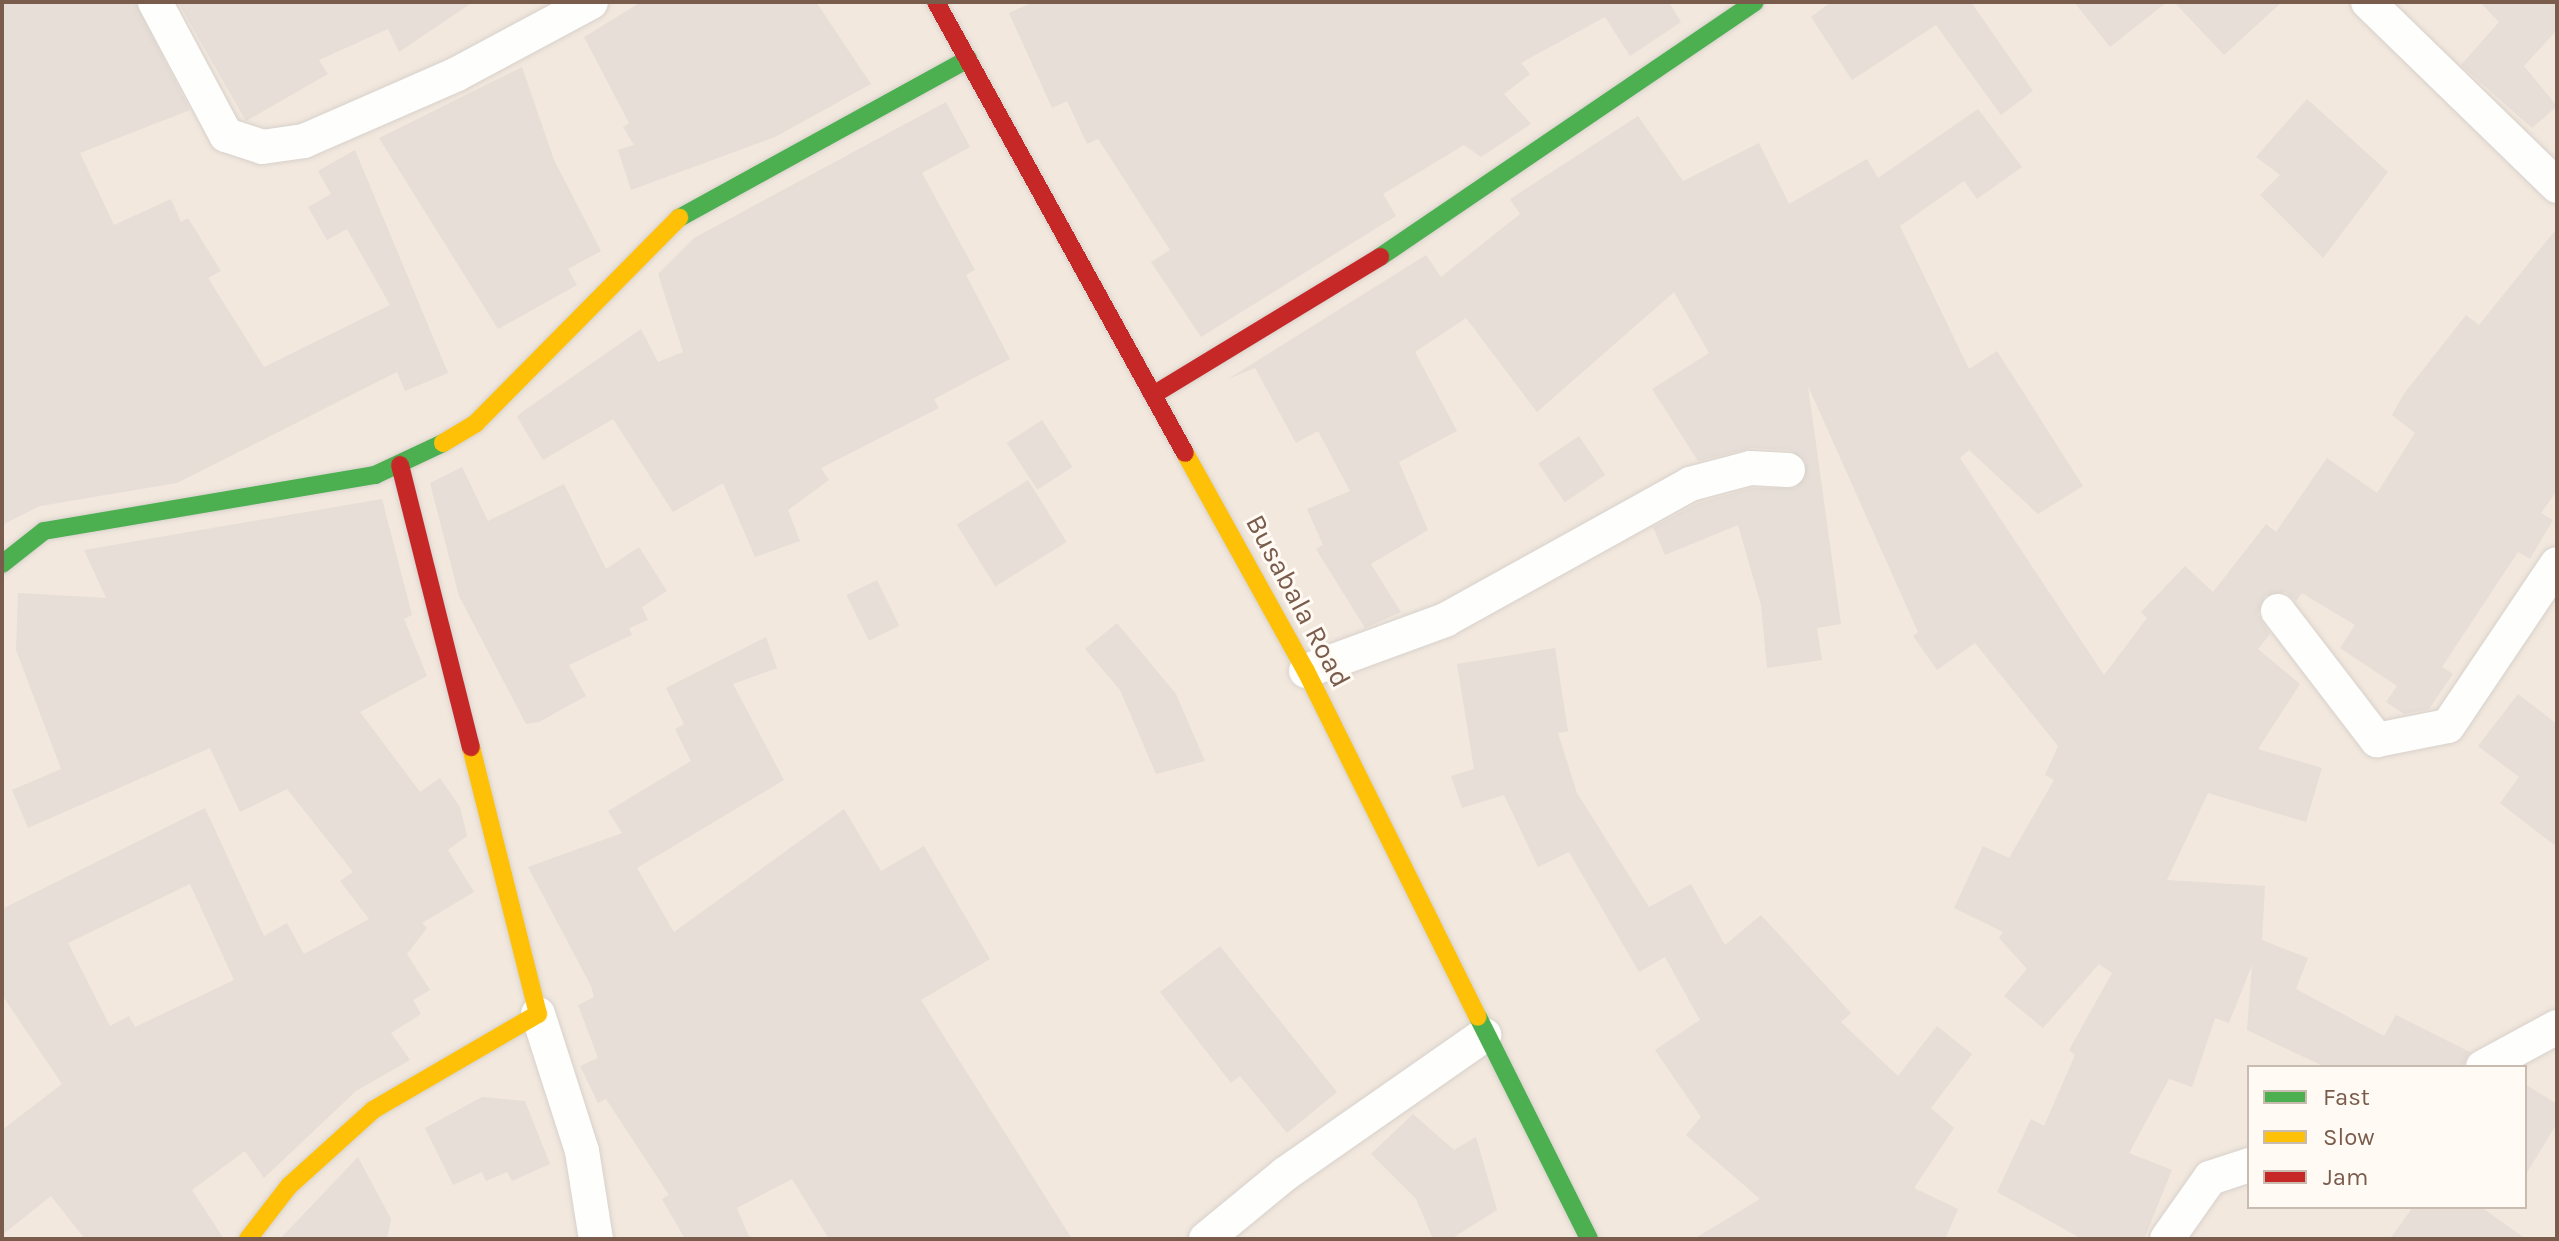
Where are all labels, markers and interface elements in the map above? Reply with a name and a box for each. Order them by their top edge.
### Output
street label: Busabala Road [1238,509,1358,693]
legend [2247,1065,2527,1209]
text: Fast [2323,1083,2370,1111]
text: Slow [2323,1123,2375,1151]
text: Jam [2323,1163,2368,1191]

